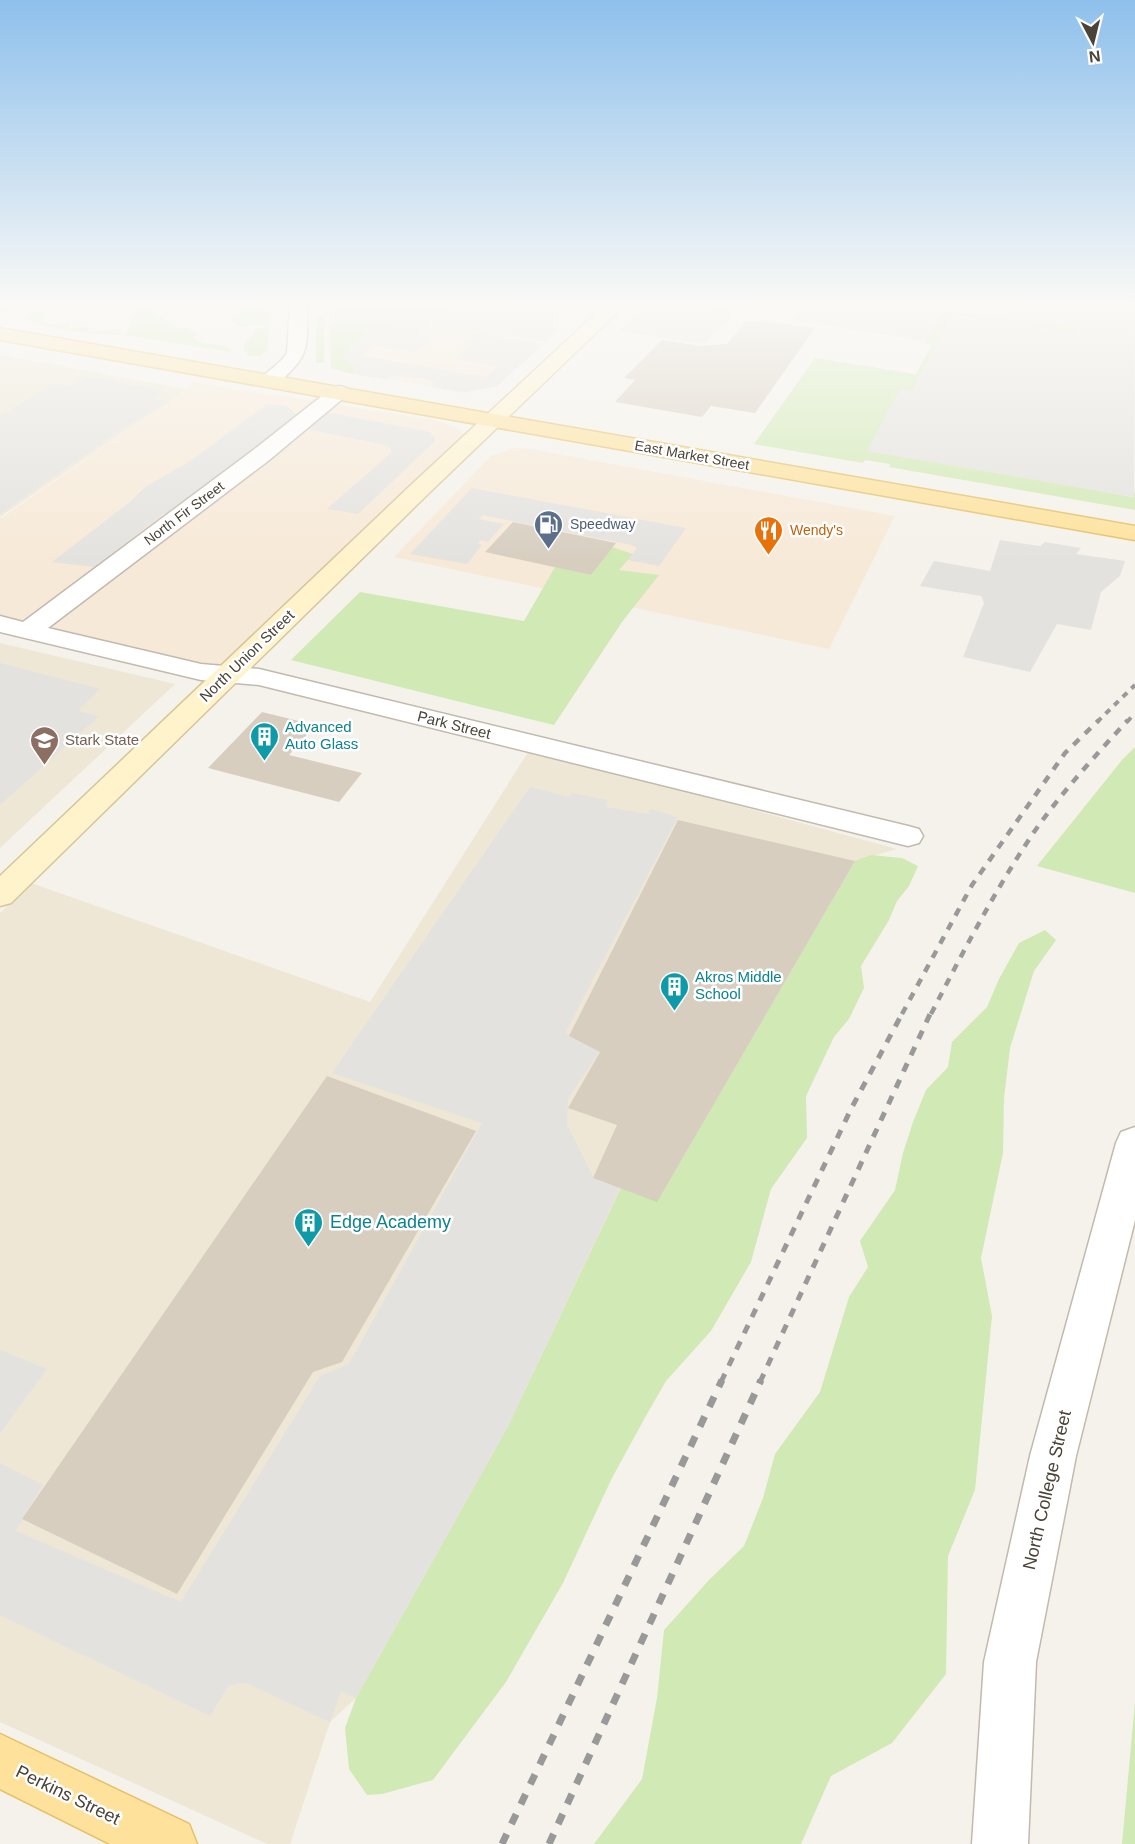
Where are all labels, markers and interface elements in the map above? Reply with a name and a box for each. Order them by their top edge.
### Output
north arrow [1063,12,1123,72]
text: N [1088,47,1102,66]
street label: East Market Street [634,437,751,473]
street label: North Fir Street [141,478,227,548]
fuel station icon: Speedway [533,508,565,550]
restaurant icon: Wendy's [753,514,785,556]
place label: Speedway [570,516,635,532]
place label: Wendy's [790,522,843,538]
street label: North Union Street [196,606,298,705]
street label: Park Street [416,707,493,742]
place label: Advanced Auto Glass [285,718,358,752]
building icon: Advanced Auto Glass [248,720,280,762]
school or university icon: Stark State [28,724,60,766]
place label: Stark State [65,731,139,748]
place label: Akros Middle School [695,968,782,1002]
building icon: Akros Middle School [658,970,690,1012]
building icon: Edge Academy [293,1206,325,1248]
place label: Edge Academy [330,1212,451,1232]
street label: North College Street [1019,1408,1075,1572]
street label: Perkins Street [13,1761,123,1829]

